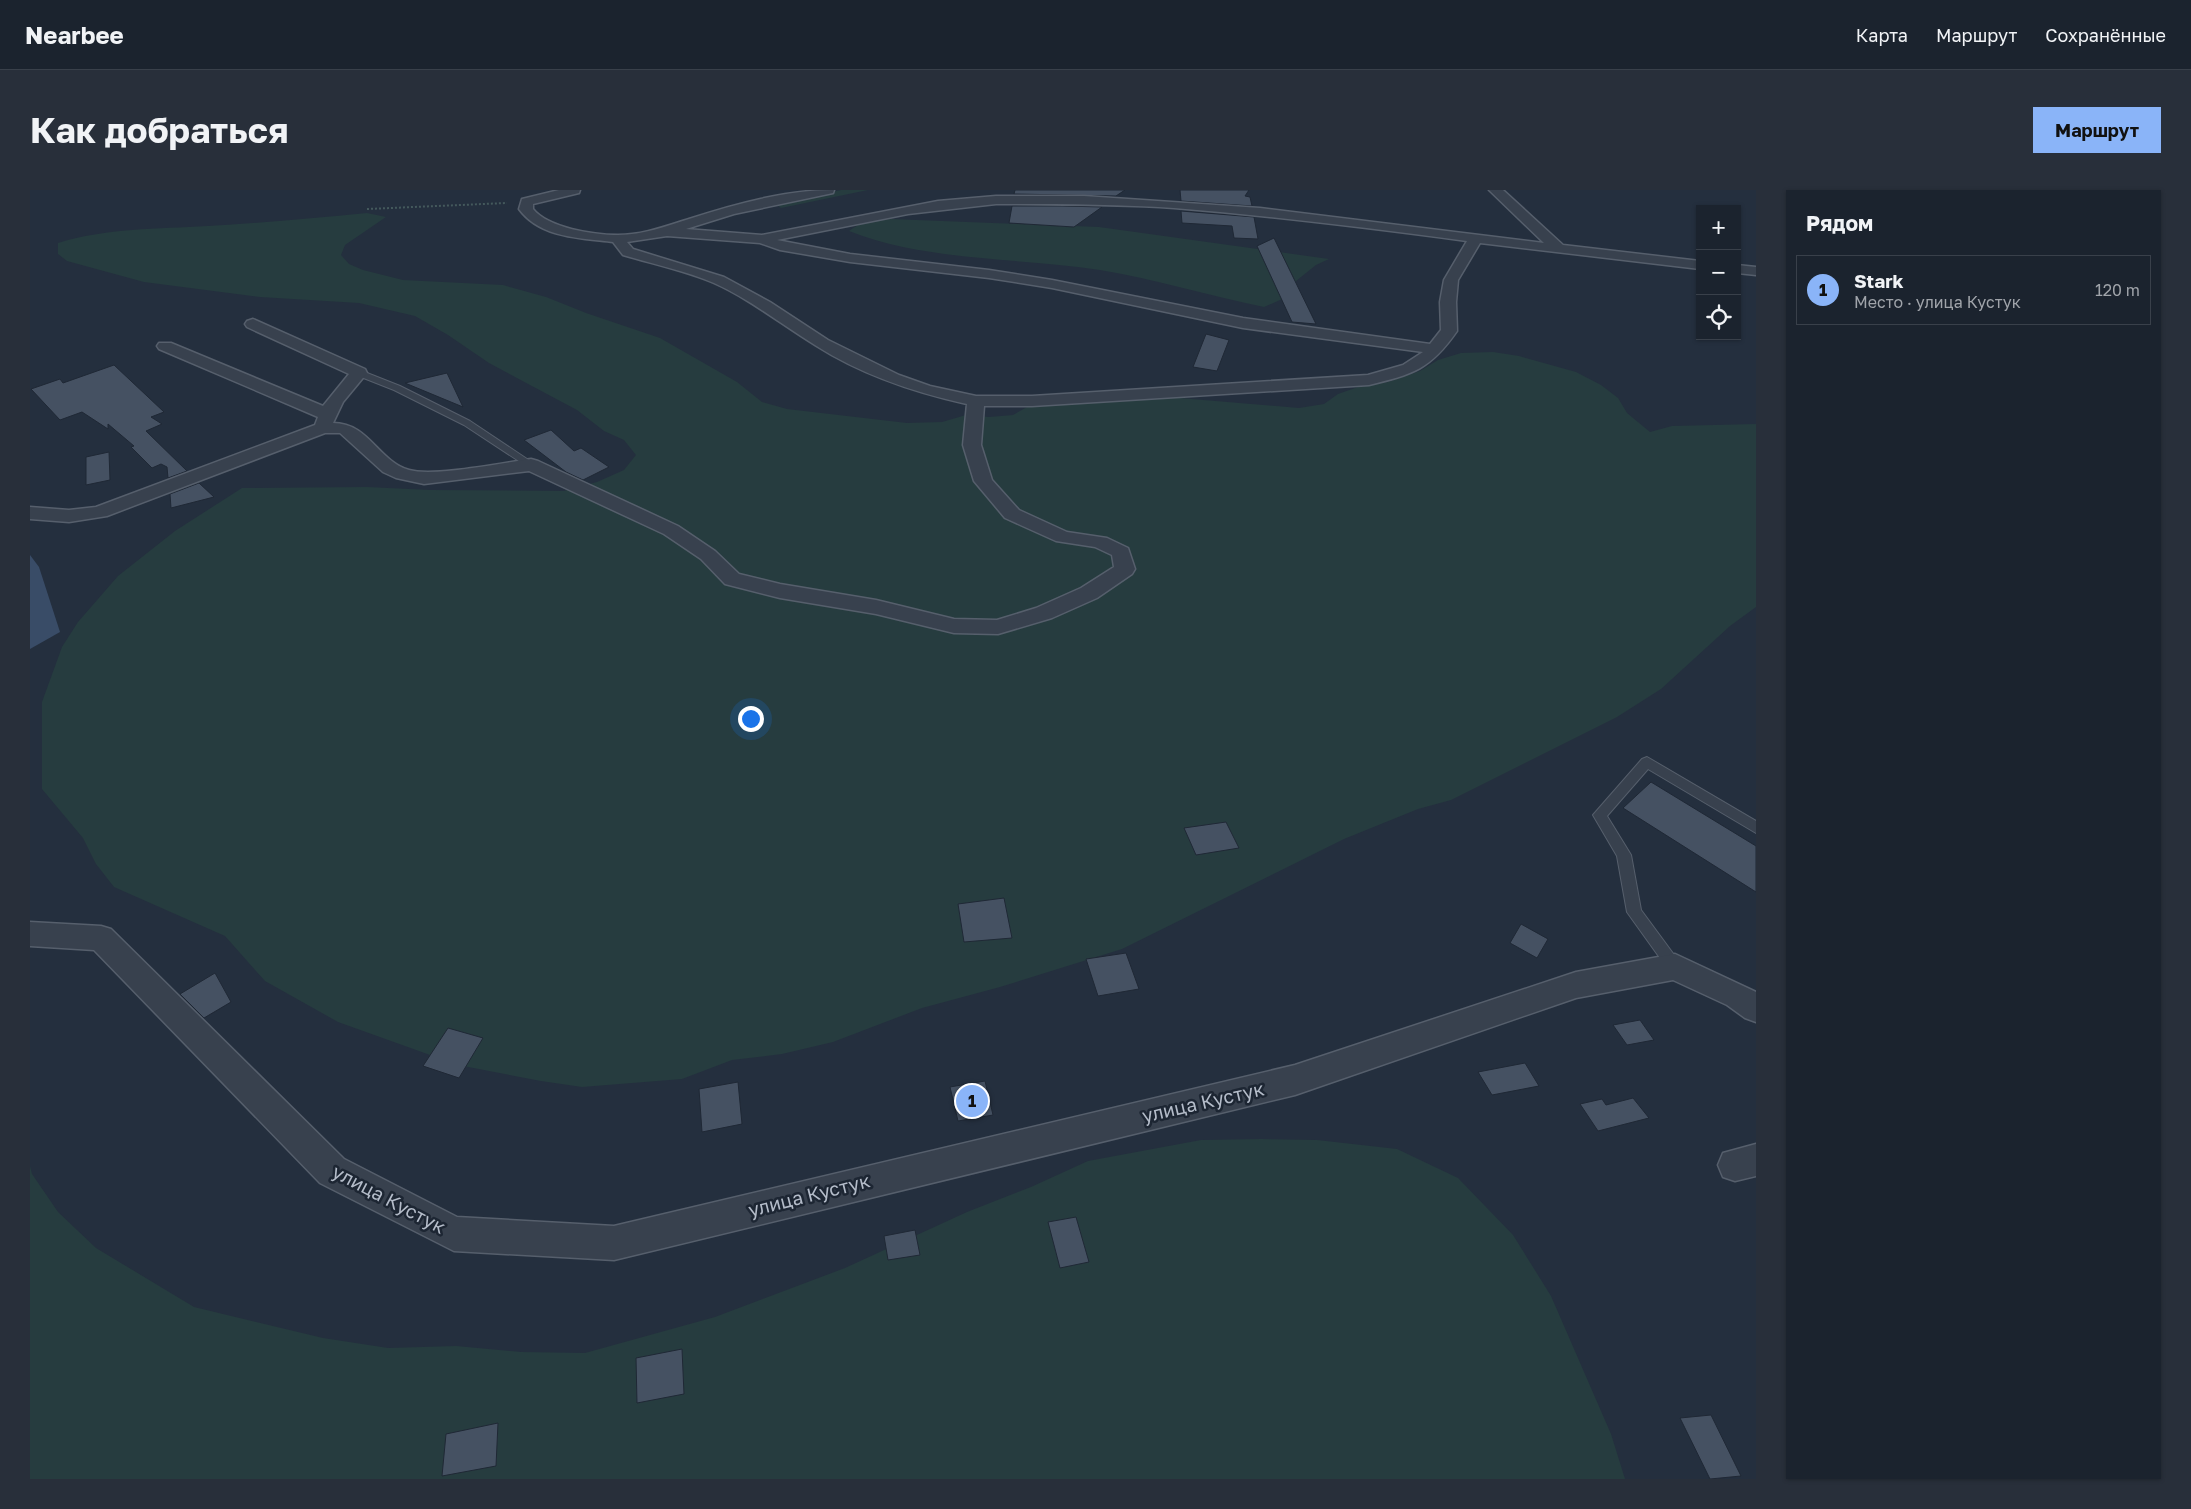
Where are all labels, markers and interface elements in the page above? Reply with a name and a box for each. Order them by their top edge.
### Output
text: Nearbee [25,20,124,49]
text: Карта [1856,24,1908,46]
text: Маршрут [1936,24,2017,46]
text: Сохранённые [2045,24,2166,46]
button: Маршрут [2033,107,2161,153]
text: Как добраться [30,109,288,151]
map controls [1696,205,1741,340]
button: + [1696,205,1741,250]
text: Рядом [1806,210,1873,236]
button: − [1696,250,1741,295]
text: Stark [1854,269,1904,292]
text: 1 [1819,280,1827,300]
text: 120 m [2095,280,2140,300]
text: Место · улица Кустук [1854,292,2021,312]
button: locate [1696,295,1741,340]
your location [738,706,764,732]
street label: улица Кустук [1139,1076,1266,1127]
pin: 1 [956,1082,988,1120]
street label: улица Кустук [329,1159,450,1238]
street label: улица Кустук [746,1168,872,1221]

